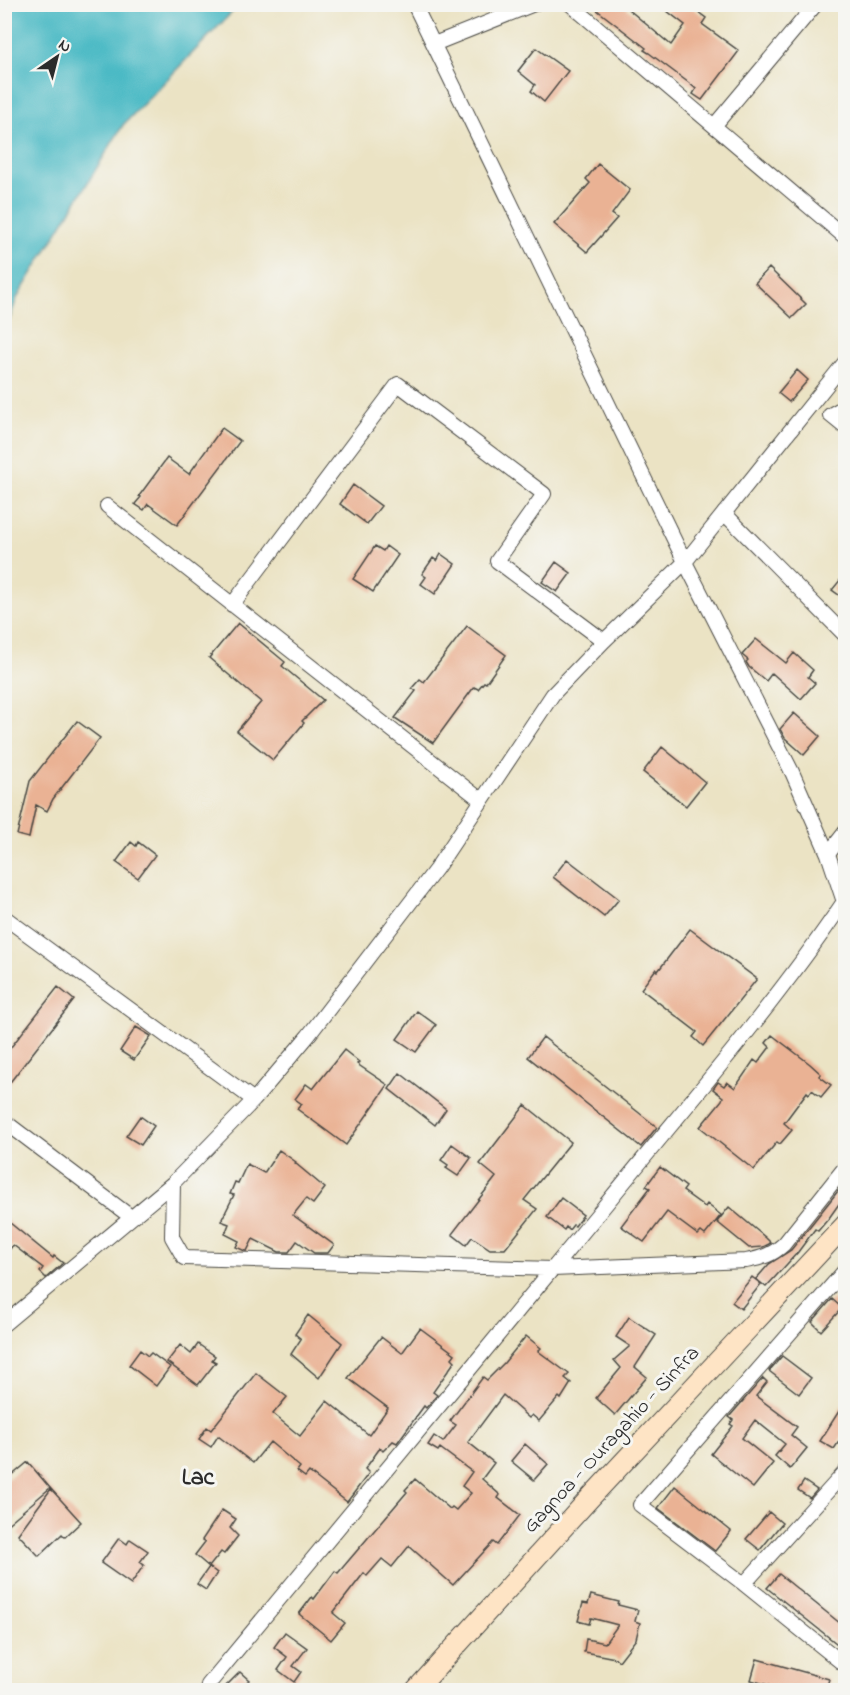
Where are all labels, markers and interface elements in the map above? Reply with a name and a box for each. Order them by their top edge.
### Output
north arrow [27,27,87,87]
text: N [53,33,76,59]
street label: Gagnoa - Ouragahio - Sinfra [517,1339,709,1542]
district label: Lac [182,1461,216,1496]

